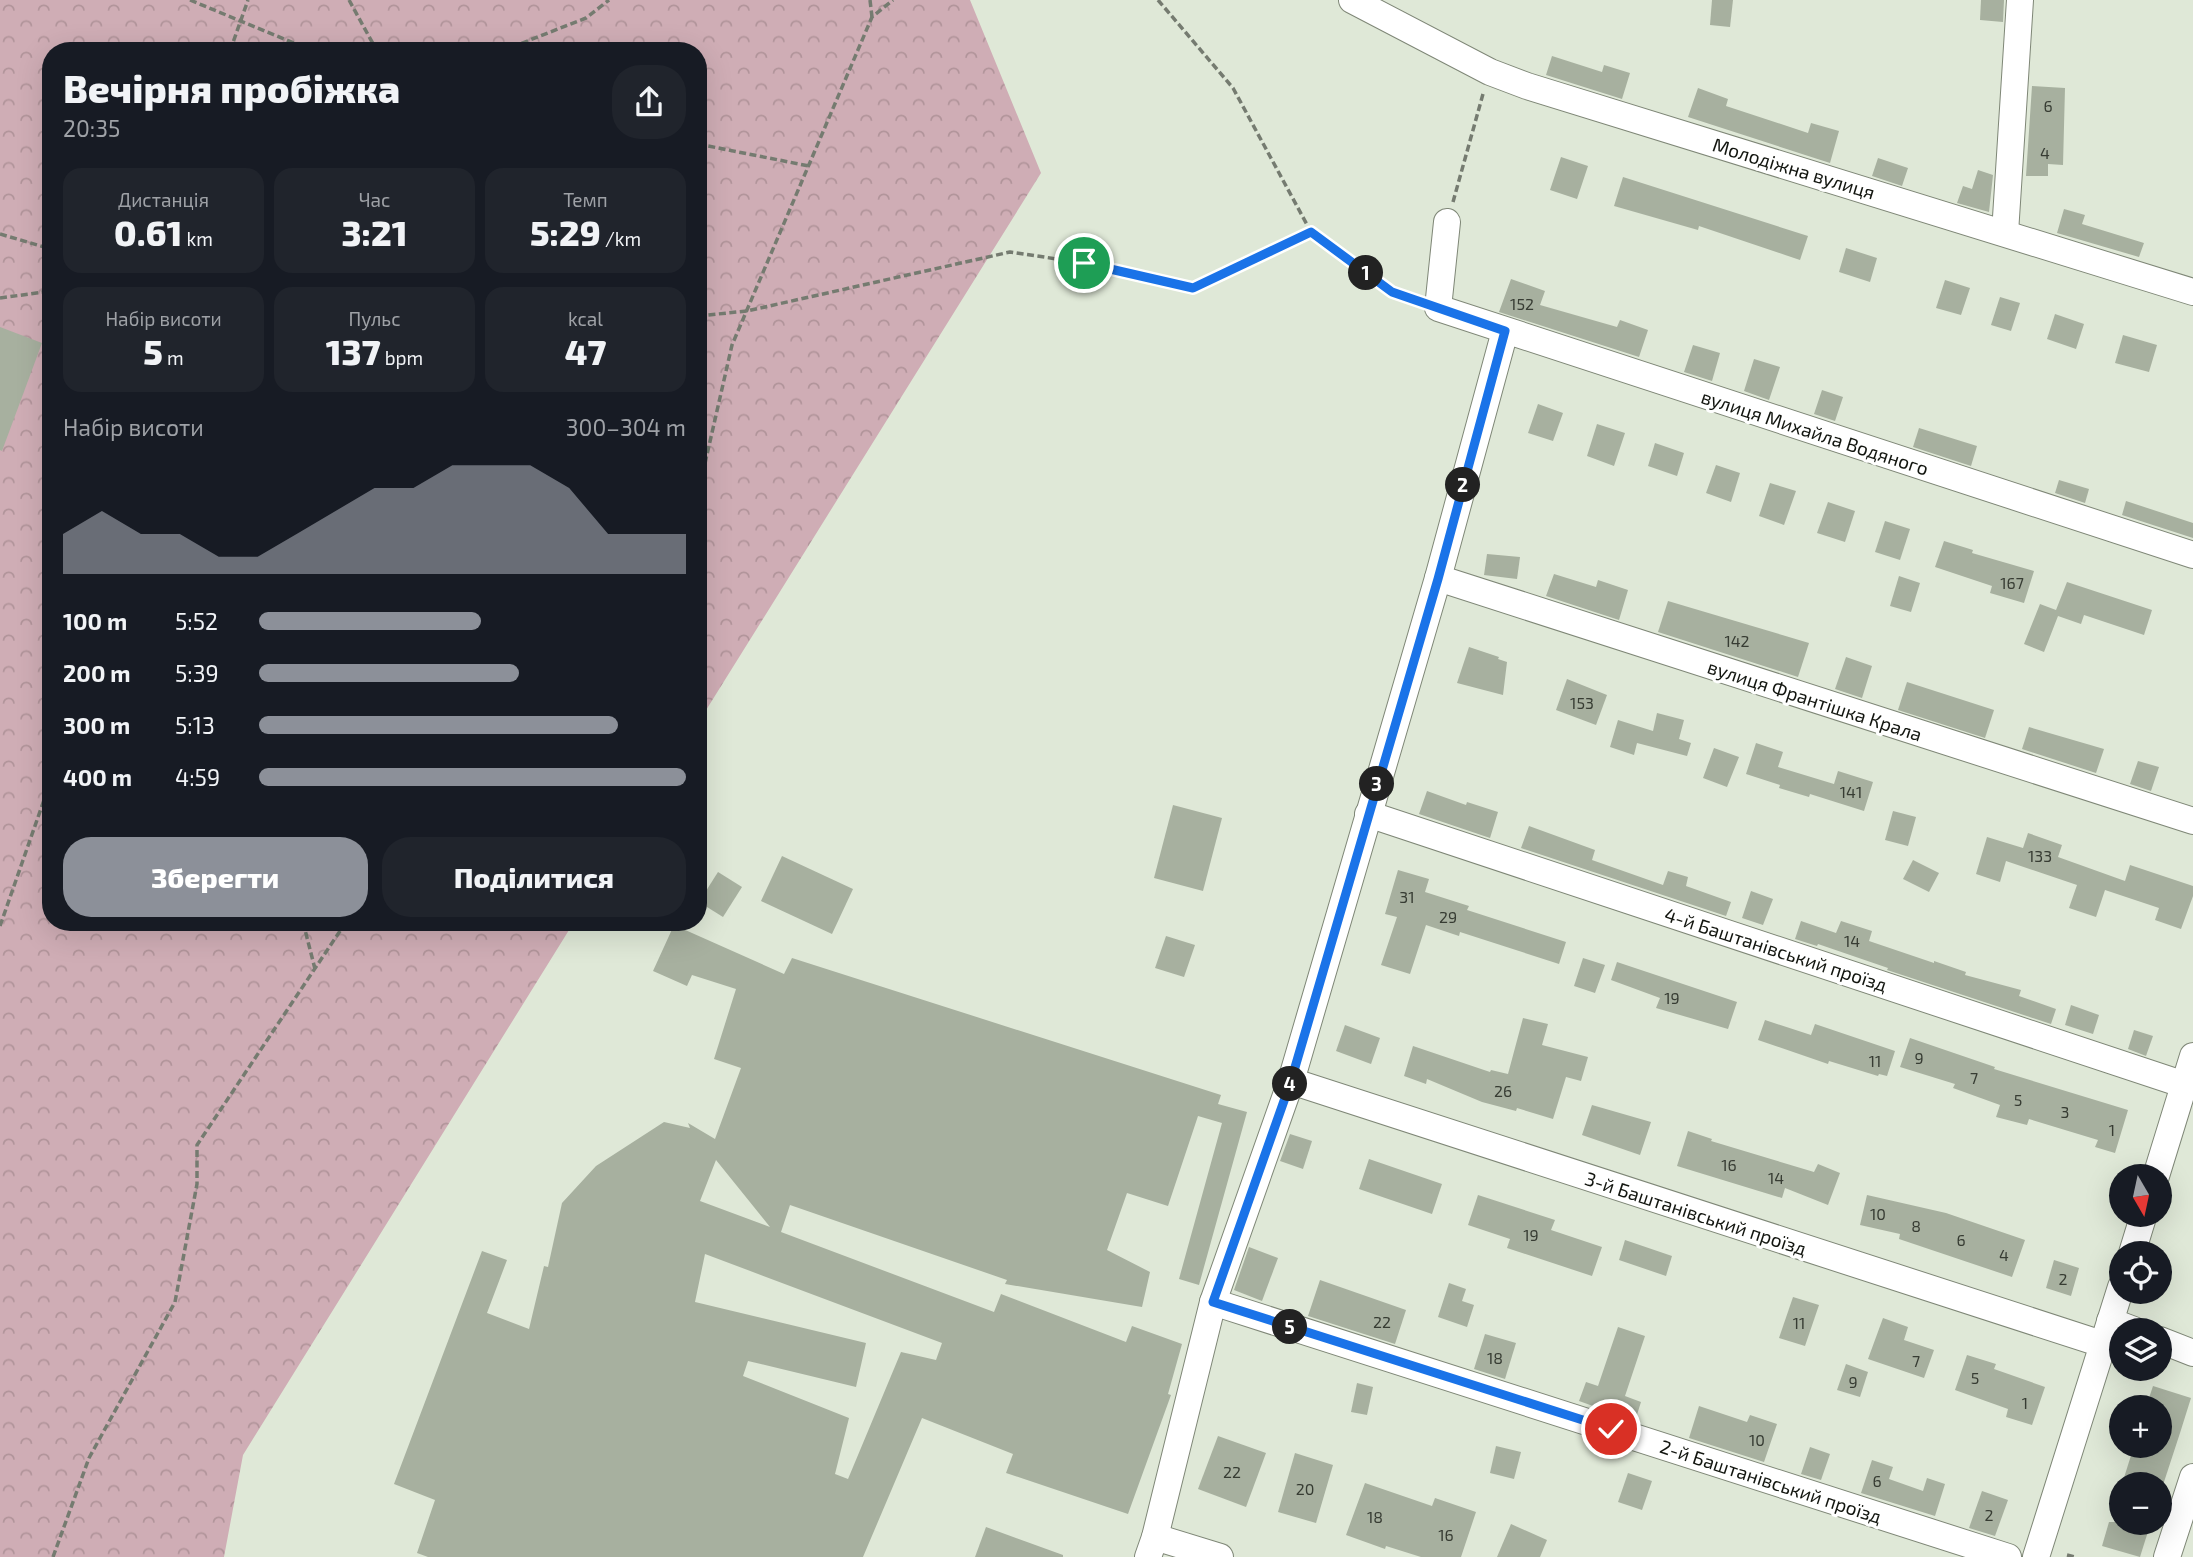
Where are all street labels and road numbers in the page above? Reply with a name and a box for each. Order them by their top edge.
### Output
street label: Молодіжна вулиця [1710,132,1878,205]
street label: вулиця Михайла Водяного [1698,384,1932,481]
street label: вулиця Франтішка Крала [1705,654,1925,747]
street label: 4-й Баштанівський проїзд [1662,902,1890,996]
street label: 3-й Баштанівський проїзд [1582,1166,1810,1260]
street label: 2-й Баштанівський проїзд [1657,1434,1885,1528]

